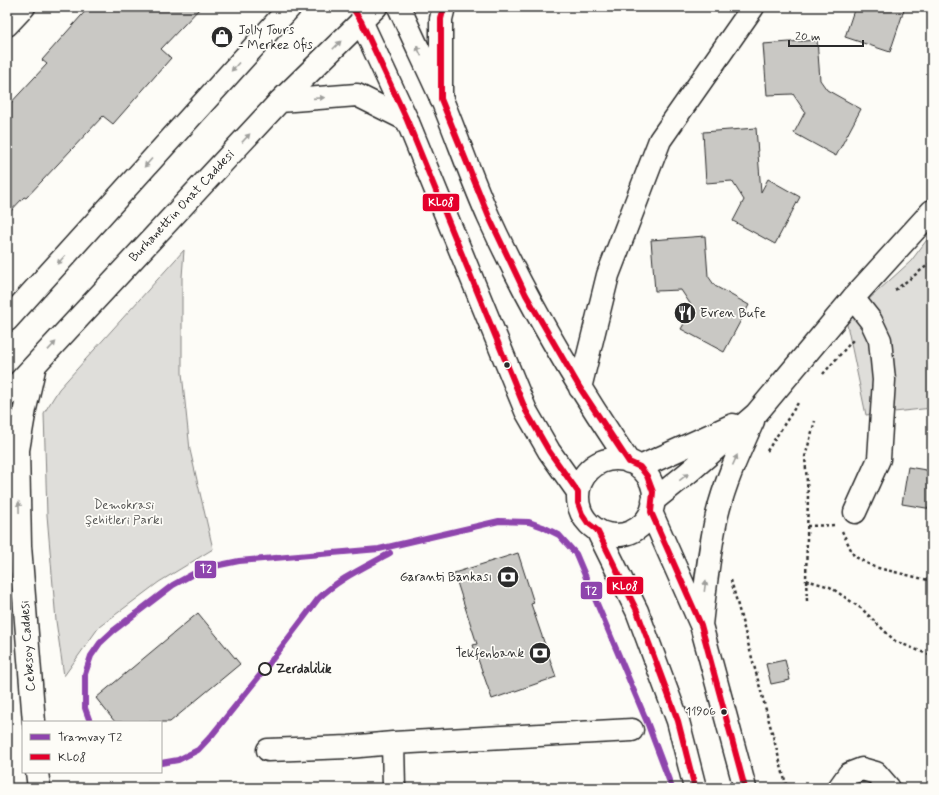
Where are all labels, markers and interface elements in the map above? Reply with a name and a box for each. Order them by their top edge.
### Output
place label: Jolly Tours - Merkez Ofis [238,22,313,54]
scale bar [789,22,863,48]
shop icon: Jolly Tours - Merkez Ofis [209,24,235,50]
text: 20 m [795,29,821,45]
one-way arrow [332,40,342,50]
one-way arrow [416,46,422,57]
one-way arrow [230,62,240,72]
one-way arrow [313,95,325,102]
one-way arrow [241,133,250,143]
street label: Burhanettin Onat Caddesi [126,146,238,266]
one-way arrow [144,159,153,168]
line badge: KL08 [422,193,460,212]
text: KL08 [428,196,454,210]
one-way arrow [56,255,66,265]
restaurant icon: Evren Bufe [672,300,698,326]
place label: Evren Bufe [700,305,766,322]
one-way arrow [47,341,57,351]
unlabelled marker [502,360,512,370]
one-way arrow [732,455,738,466]
one-way arrow [678,472,689,481]
park label: Demokrasi Şehitleri Parkı [85,497,163,529]
one-way arrow [16,501,23,513]
line badge: T2 [194,560,217,579]
text: T2 [200,563,212,577]
bank icon: Garanti Bankası [495,564,521,590]
place label: Garanti Bankası [400,569,492,586]
line badge: KL08 [606,576,644,595]
text: KL08 [612,580,638,594]
one-way arrow [702,580,709,592]
line badge: T2 [580,581,603,600]
text: T2 [585,585,597,599]
street label: Cebesoy Caddesi [16,600,40,692]
bank icon: Tekfenbank [527,640,553,666]
place label: Tekfenbank [456,645,524,662]
place label: Zerdalilik [276,661,332,678]
marker: Zerdalilik [258,662,272,676]
place label: 11906 [686,704,716,720]
marker: 11906 [719,707,729,717]
legend [22,721,162,773]
text: Tramvay T2 [58,730,122,746]
text: KL08 [58,750,86,766]

